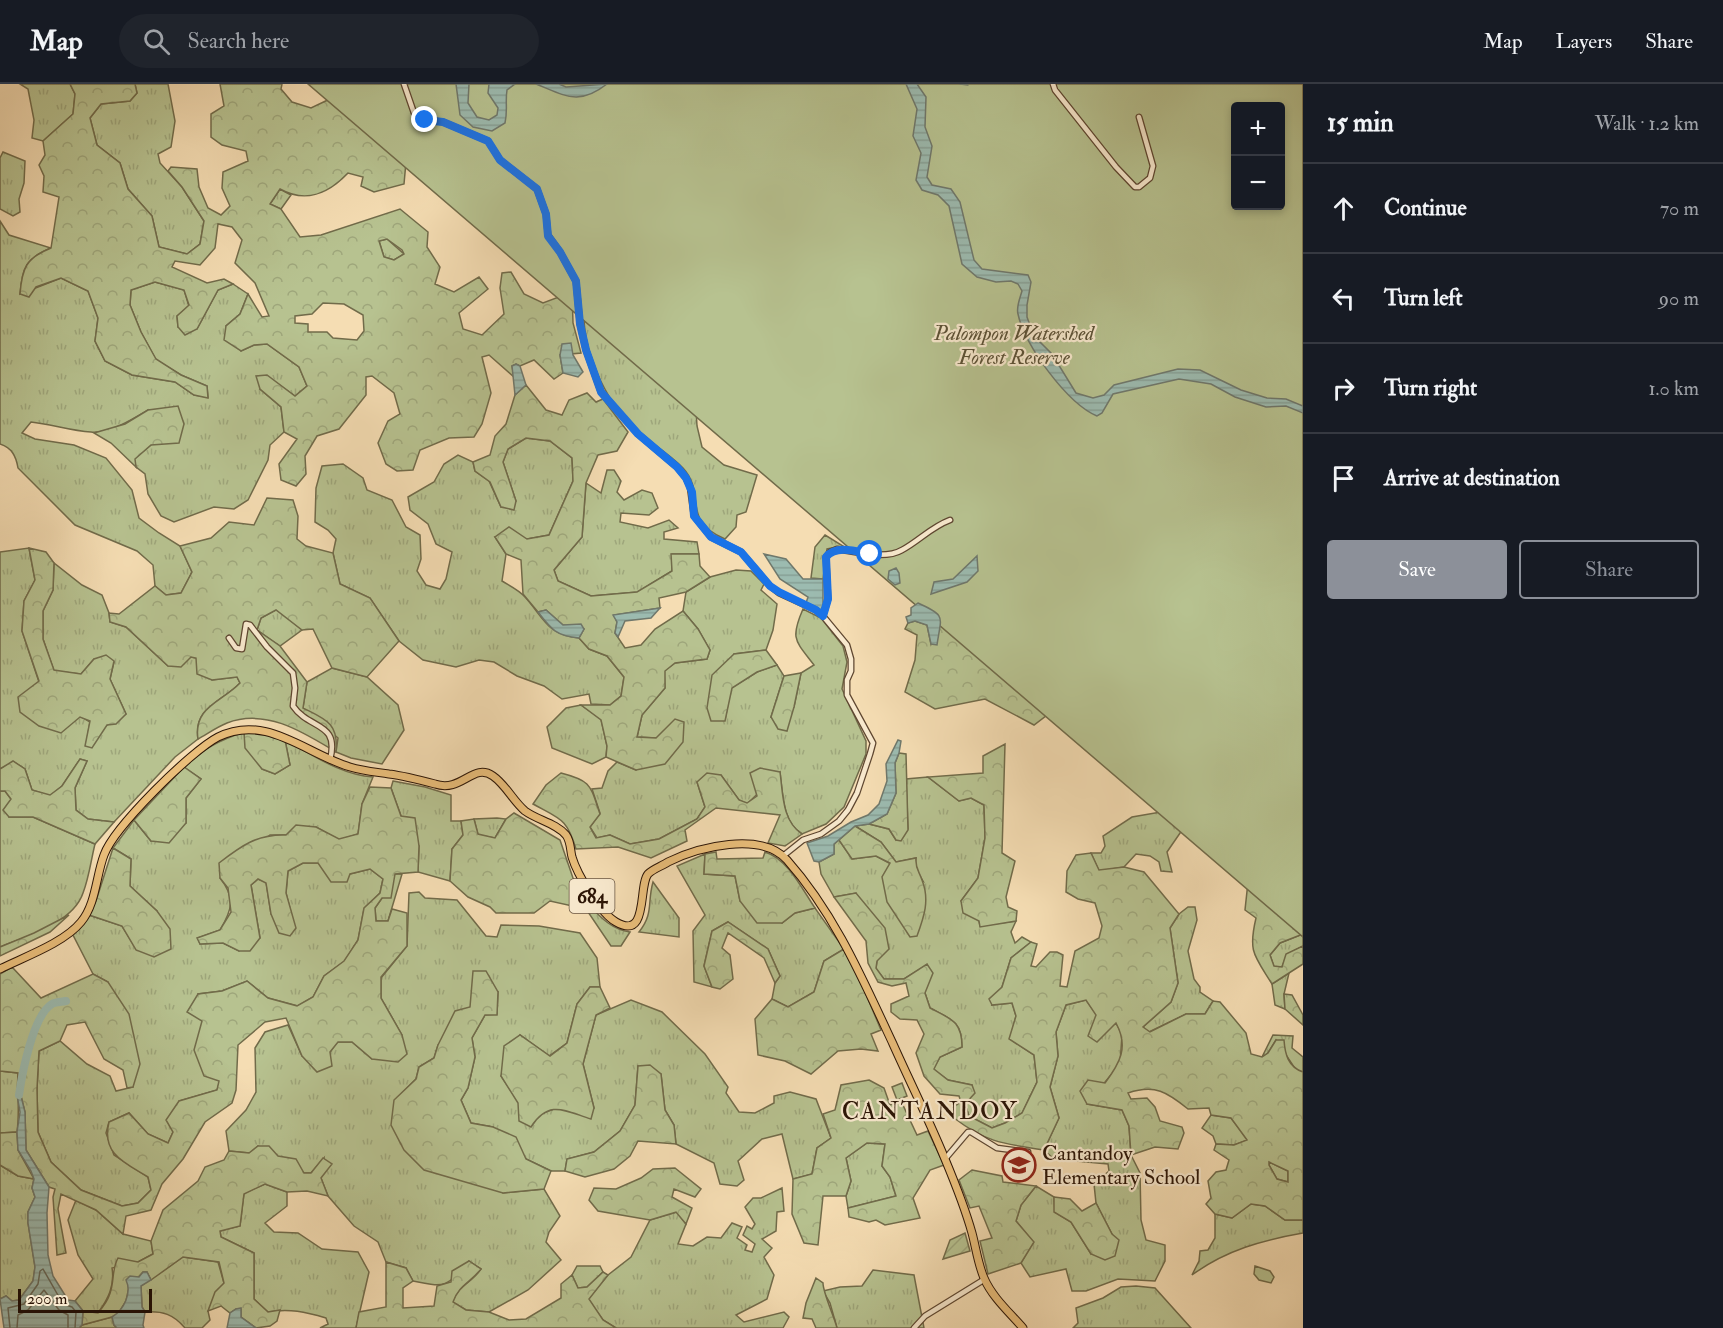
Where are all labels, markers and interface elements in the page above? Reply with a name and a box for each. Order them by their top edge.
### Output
search box [119,14,539,68]
text: Map [30,24,83,59]
icon: search [140,25,173,58]
text: Search here [188,27,289,55]
text: Map [1483,28,1523,55]
text: Layers [1556,28,1612,55]
text: Share [1645,28,1693,55]
map controls [1231,102,1285,210]
button: + [1231,102,1285,156]
route end [411,106,437,132]
text: 15 min [1327,107,1394,139]
text: Walk · 1.2 km [1595,111,1699,136]
button: − [1231,156,1285,210]
icon: ahead [1327,192,1360,225]
text: Continue [1384,194,1467,222]
text: 70 m [1660,196,1699,221]
icon: left [1327,282,1360,315]
text: Turn left [1384,284,1463,312]
text: 90 m [1659,286,1699,311]
park label: Palompon Watershed Forest Reserve [933,320,1095,371]
icon: right [1327,372,1360,405]
text: Turn right [1384,374,1477,402]
text: 1.0 km [1648,376,1699,401]
icon: arrive [1327,462,1360,495]
text: Arrive at destination [1384,464,1560,492]
route start [856,540,882,566]
button: Save [1327,540,1507,599]
button: Share [1519,540,1699,599]
road number: 684 [570,879,614,913]
district label: CANTANDOY [842,1096,1018,1127]
place label: Cantandoy Elementary School [1042,1140,1201,1191]
school or university icon: Cantandoy Elementary School [1001,1147,1037,1183]
scale bar [18,1286,152,1314]
text: 200 m [27,1289,67,1309]

